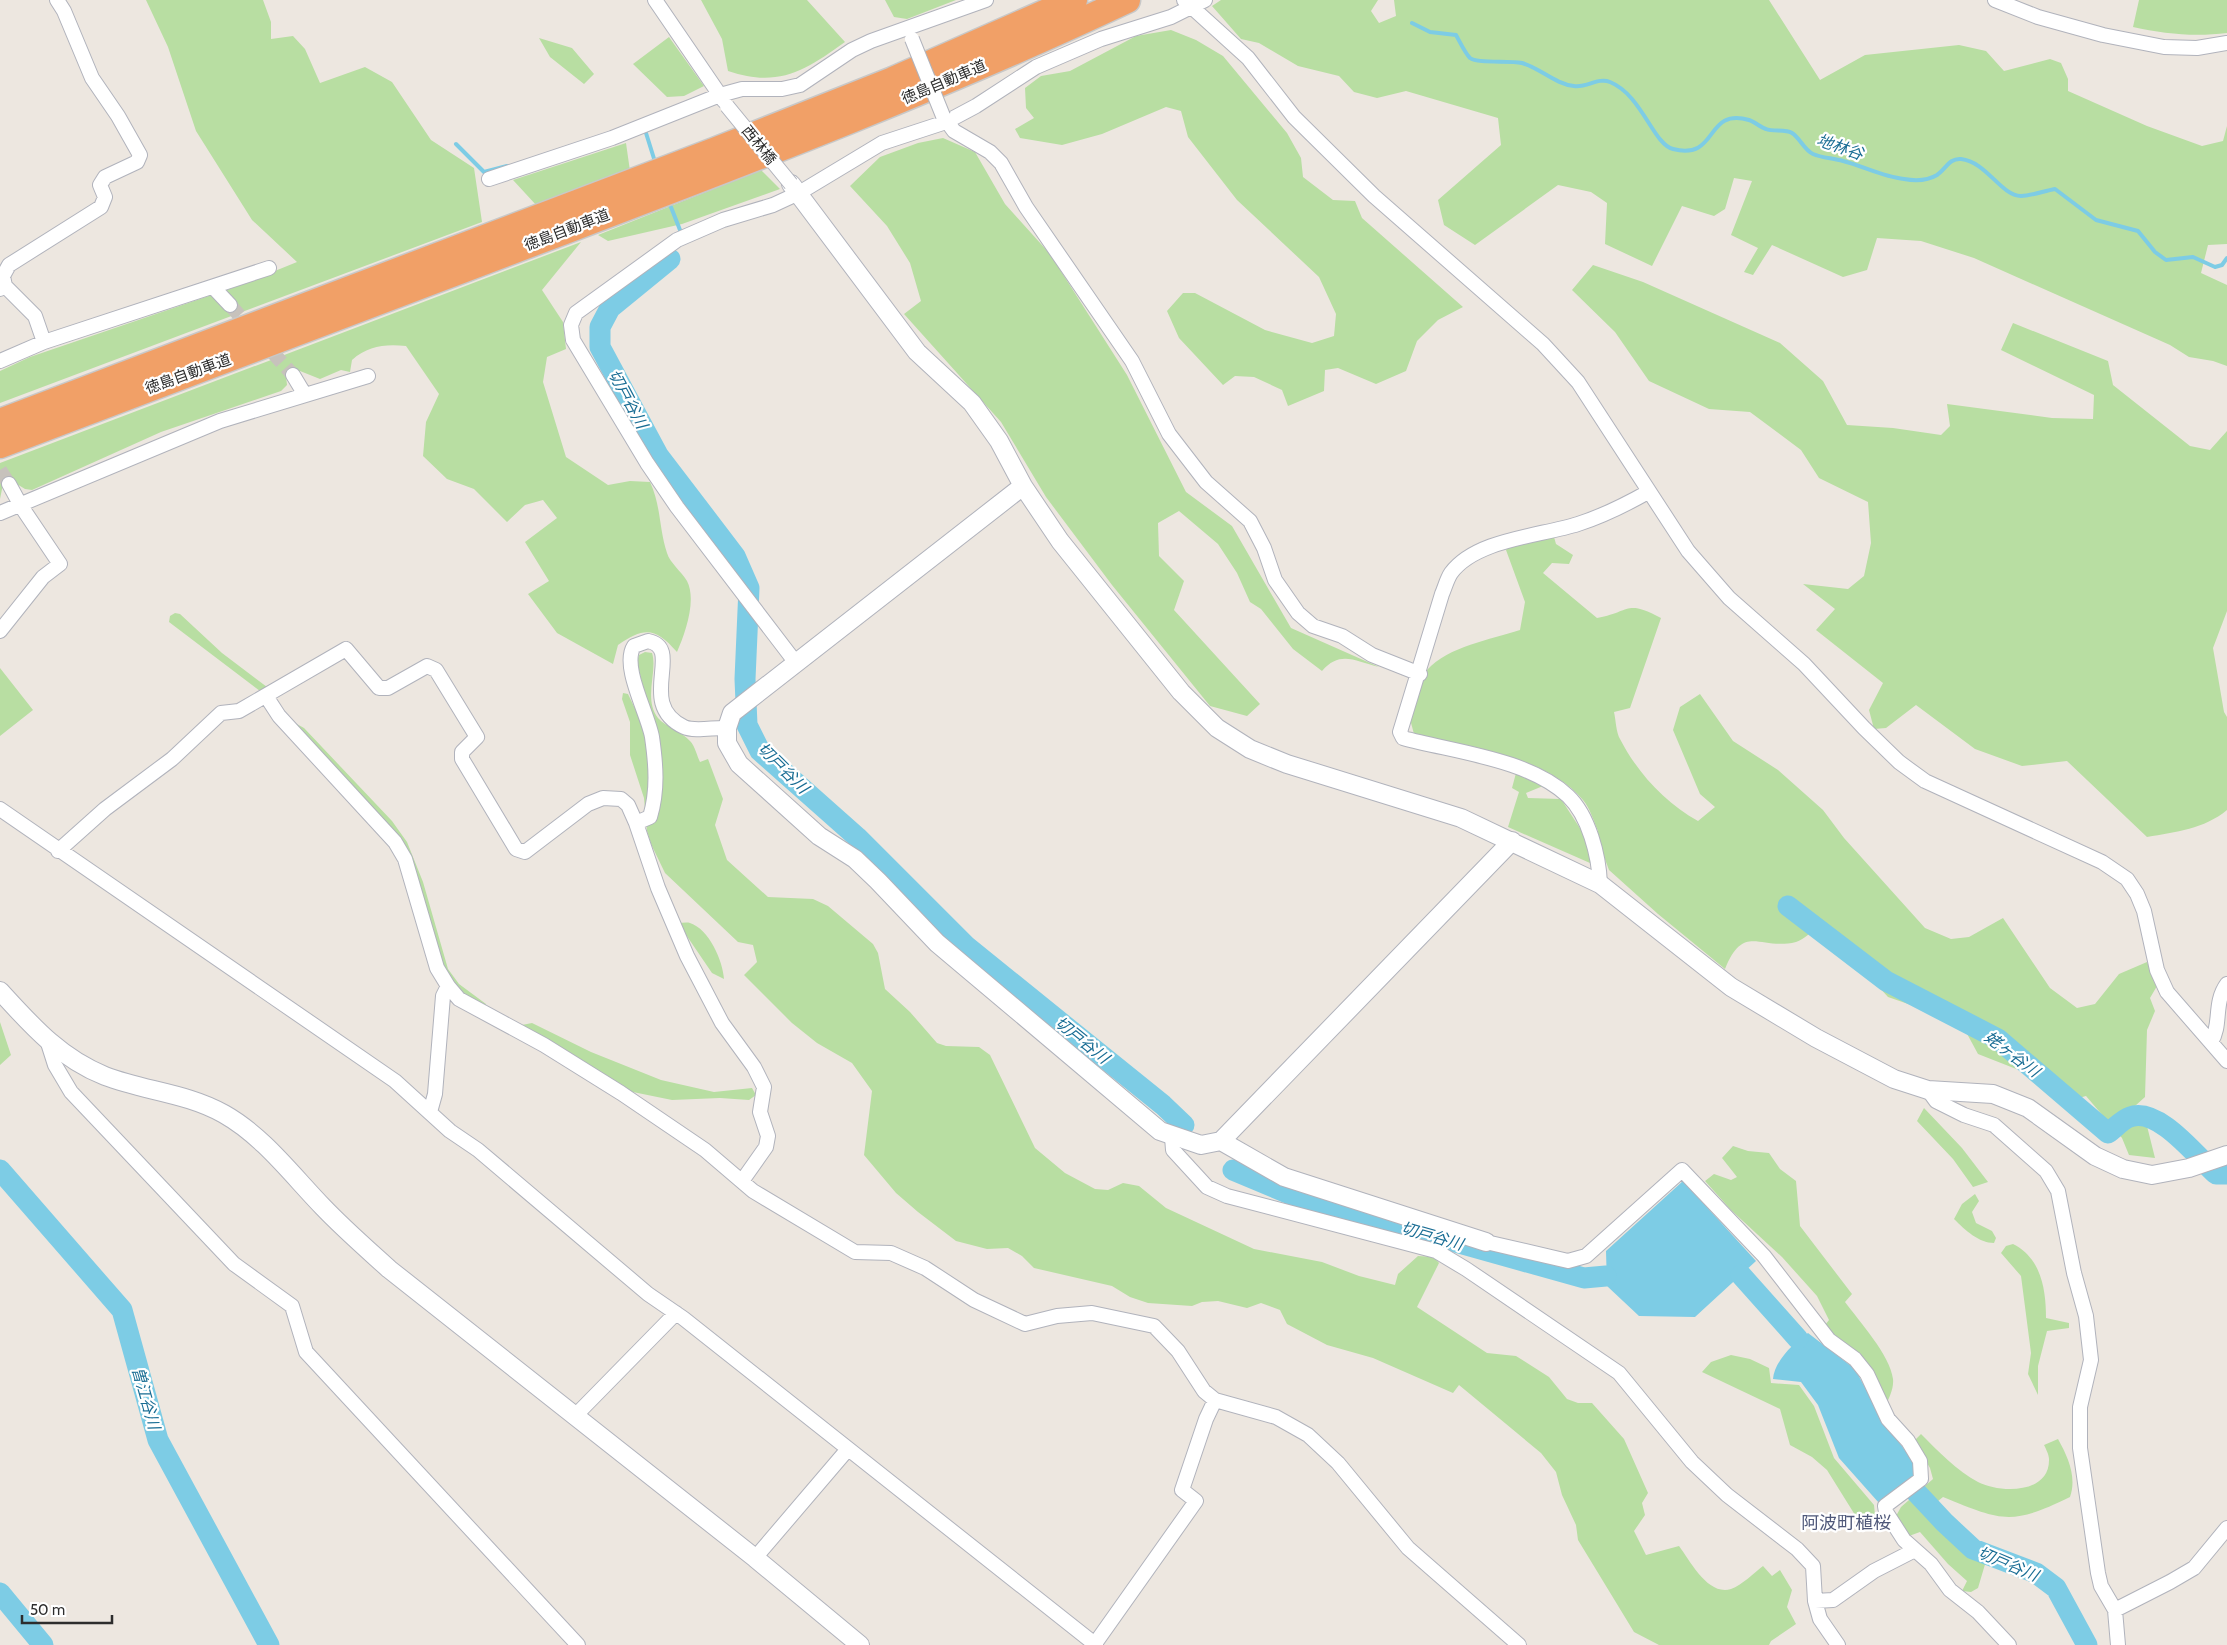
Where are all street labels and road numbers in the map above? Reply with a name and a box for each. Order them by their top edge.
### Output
street label: 徳島自動車道 [899,56,989,108]
street label: 西林橋 [738,122,780,168]
street label: 徳島自動車道 [522,205,612,255]
street label: 徳島自動車道 [143,350,233,398]

